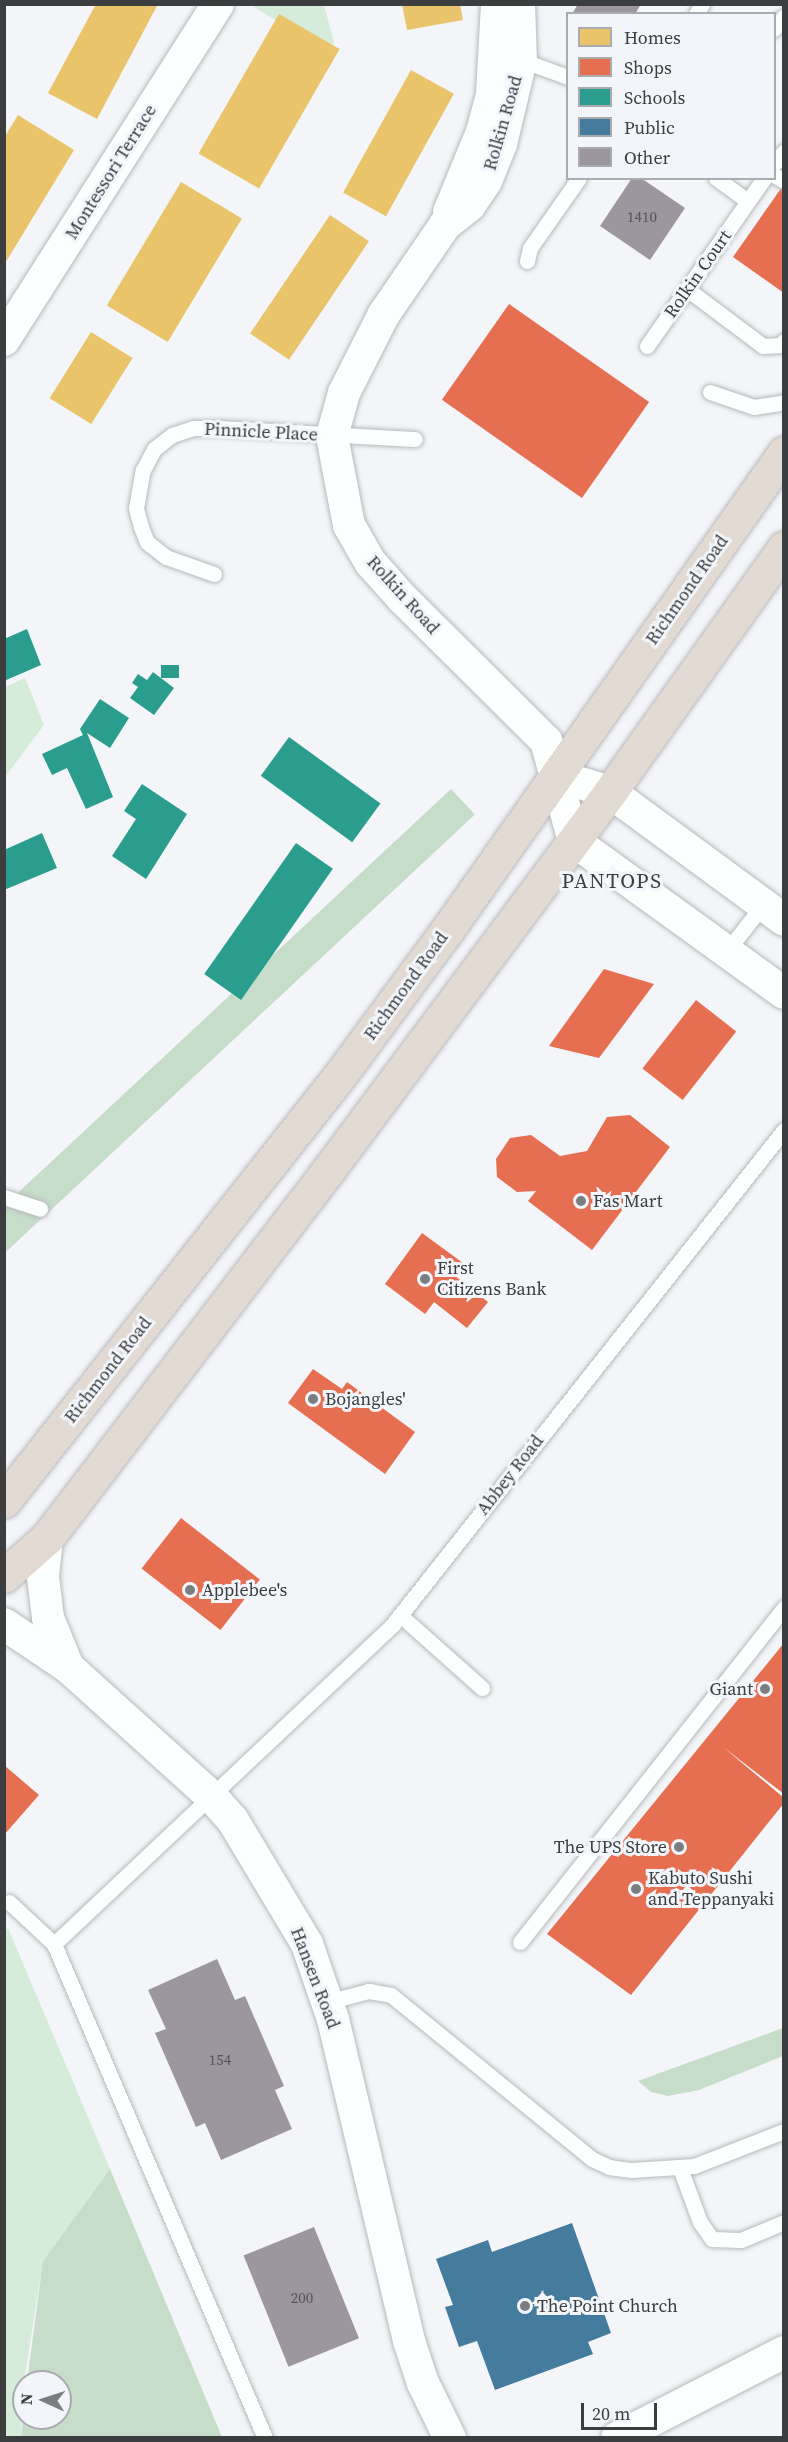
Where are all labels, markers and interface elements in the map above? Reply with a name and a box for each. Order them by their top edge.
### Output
legend [566,12,776,180]
text: Homes [624,25,681,50]
text: Shops [624,55,672,80]
street label: Rolkin Road [479,73,527,173]
text: Schools [624,85,685,110]
street label: Montessori Terrace [61,100,161,244]
text: Public [624,115,675,140]
text: Other [624,145,670,170]
house number: 1410 [627,208,657,226]
street label: Rolkin Court [660,226,736,322]
street label: Pinnicle Place [204,418,318,446]
street label: Richmond Road [641,531,733,649]
street label: Rolkin Road [362,551,444,639]
district label: PANTOPS [562,868,662,894]
street label: Richmond Road [359,928,453,1044]
place label: Fas Mart [593,1190,663,1212]
marker: Fas Mart [574,1194,588,1208]
place label: First Citizens Bank [437,1258,546,1300]
marker: First Citizens Bank [418,1272,432,1286]
street label: Richmond Road [60,1313,156,1427]
place label: Bojangles' [325,1388,406,1410]
marker: Bojangles' [306,1392,320,1406]
street label: Abbey Road [472,1431,548,1519]
place label: Applebee's [202,1579,287,1601]
marker: Applebee's [183,1583,197,1597]
place label: Giant [710,1678,753,1700]
marker: Giant [758,1682,772,1696]
place label: The UPS Store [554,1836,667,1858]
marker: The UPS Store [672,1840,686,1854]
place label: Kabuto Sushi and Teppanyaki [648,1868,775,1910]
marker: Kabuto Sushi and Teppanyaki [629,1882,643,1896]
street label: Hansen Road [286,1924,344,2032]
house number: 154 [209,2051,231,2069]
house number: 200 [291,2289,313,2307]
place label: The Point Church [537,2295,678,2317]
marker: The Point Church [518,2299,532,2313]
north arrow [12,2370,72,2430]
scale bar [584,2391,660,2429]
text: N [15,2393,37,2406]
text: 20 m [592,2401,630,2426]

